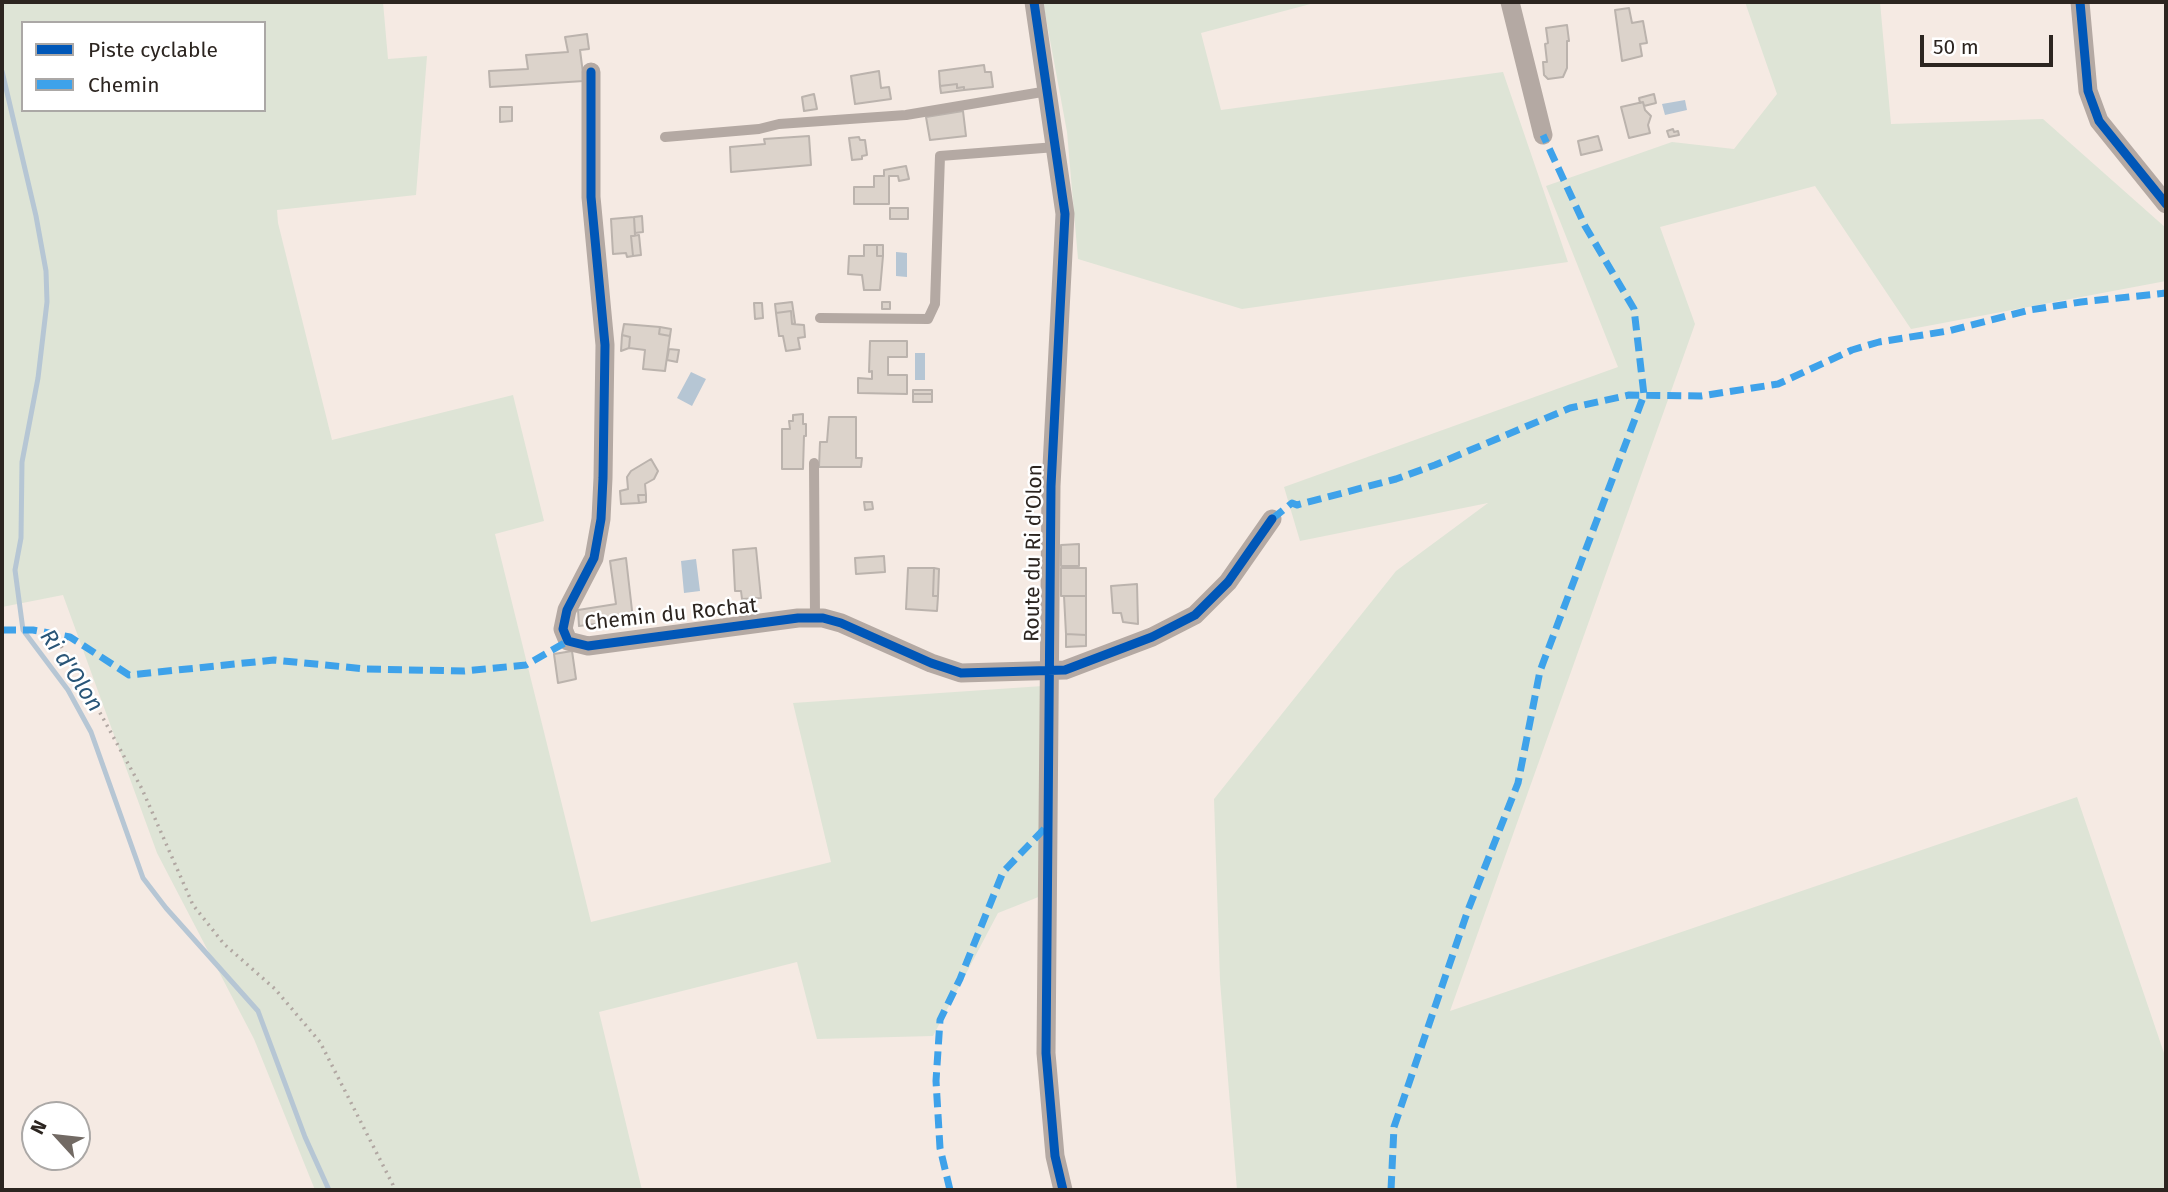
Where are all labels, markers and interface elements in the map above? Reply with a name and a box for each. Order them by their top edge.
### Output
legend [21,21,266,112]
scale bar [1923,21,2056,65]
text: 50 m [1933,34,1979,60]
text: Piste cyclable [88,37,218,63]
text: Chemin [88,72,160,98]
street label: Route du Ri d'Olon [1020,464,1048,642]
street label: Chemin du Rochat [583,593,759,637]
water label: Ri d'Olon [33,625,109,717]
north arrow [21,1101,91,1171]
text: N [26,1116,52,1138]

